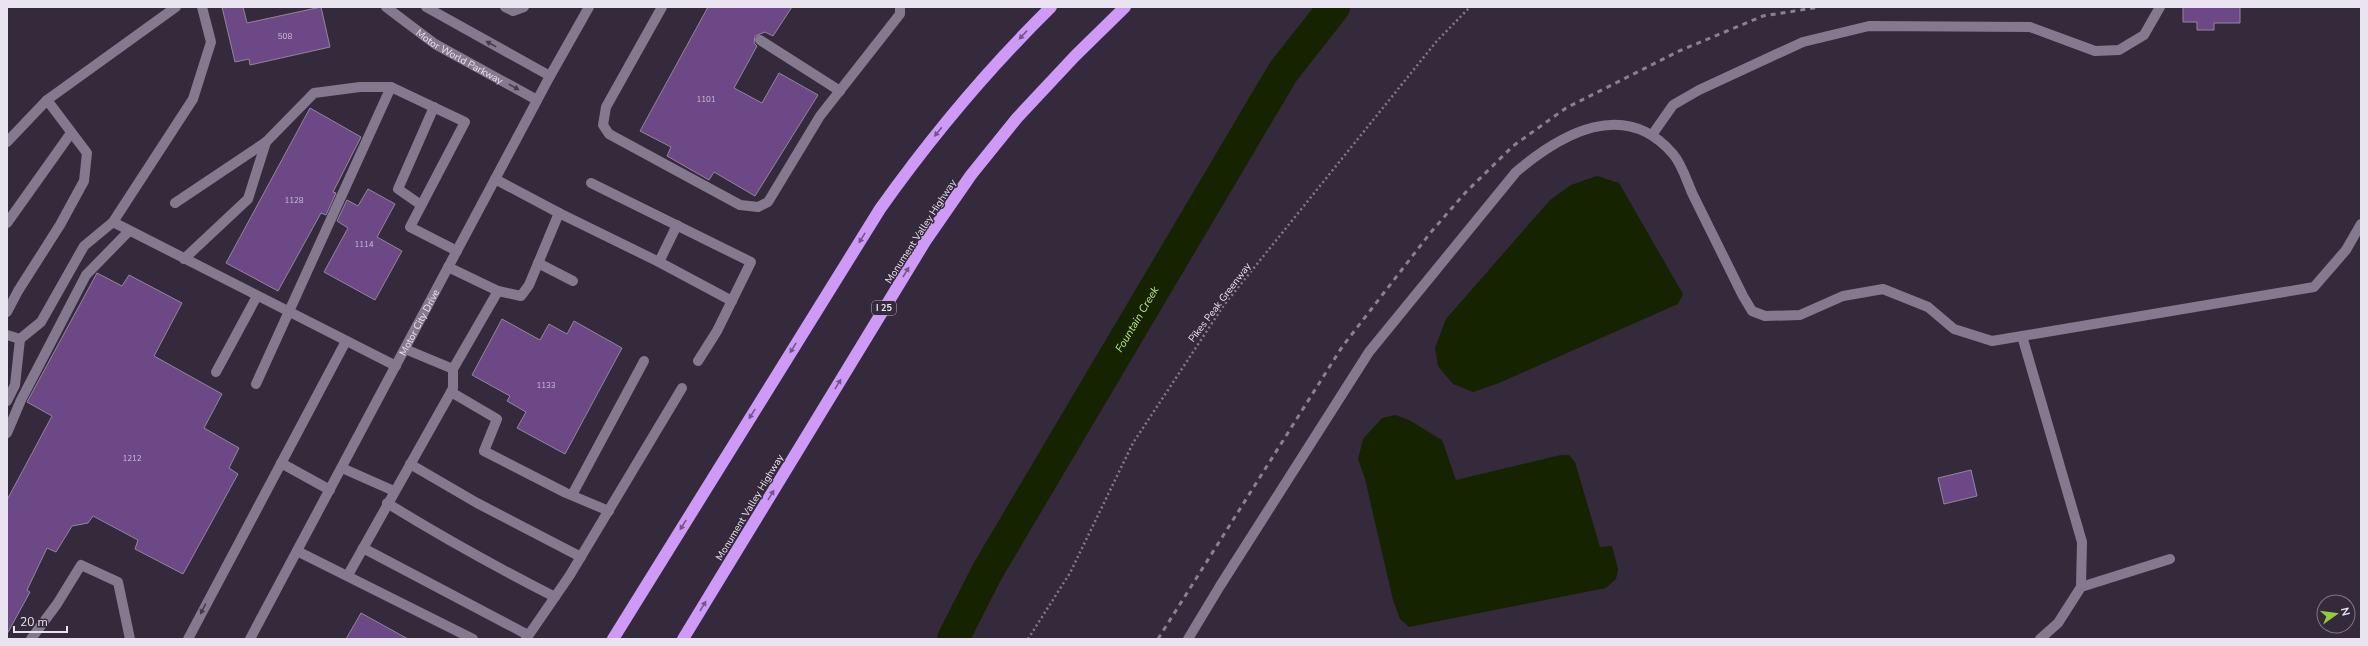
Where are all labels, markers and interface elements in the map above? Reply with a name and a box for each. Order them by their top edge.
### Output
street label: Motor World Parkway [413,26,506,88]
one-way arrow [1019,30,1028,40]
house number: 508 [278,31,292,42]
one-way arrow [485,40,497,47]
one-way arrow [508,83,520,90]
house number: 1101 [696,94,716,105]
one-way arrow [933,127,942,138]
street label: Monument Valley Highway [882,176,960,286]
house number: 1128 [284,195,304,206]
one-way arrow [859,232,866,244]
house number: 1114 [354,239,374,250]
street label: Pikes Peak Greenway [1185,259,1255,345]
one-way arrow [902,267,910,277]
water label: Fountain Creek [1112,283,1163,355]
street label: Motor City Drive [396,287,443,358]
road number: I 25 [872,301,896,315]
one-way arrow [789,343,797,353]
one-way arrow [835,378,842,390]
house number: 1133 [536,380,556,391]
one-way arrow [748,409,756,420]
street label: Monument Valley Highway [713,451,788,563]
house number: 1212 [122,453,142,464]
one-way arrow [767,490,775,500]
one-way arrow [680,519,687,531]
north arrow [2316,594,2356,634]
one-way arrow [700,600,707,612]
one-way arrow [200,603,206,615]
text: N [2337,606,2353,618]
scale bar [14,608,67,634]
text: 20 m [20,614,48,630]

